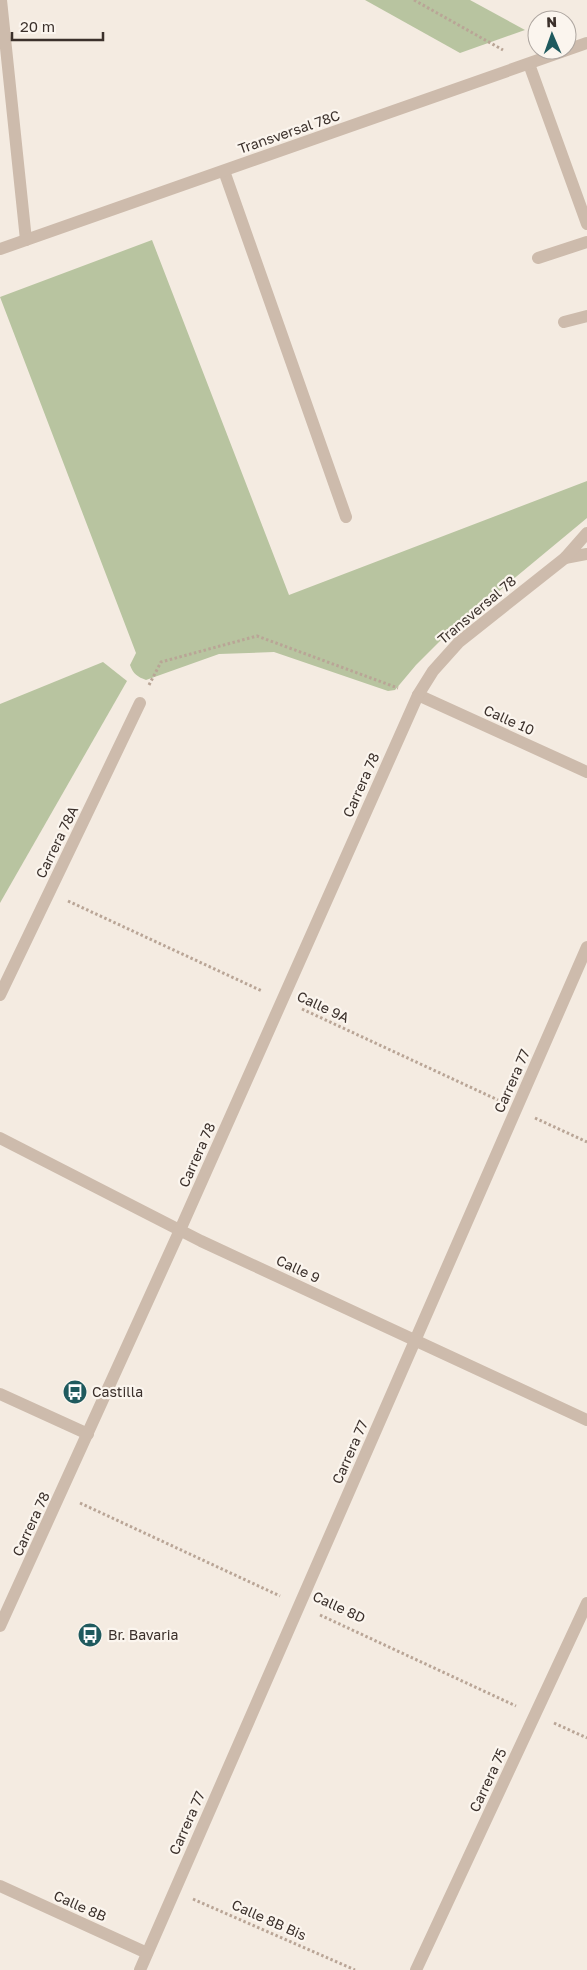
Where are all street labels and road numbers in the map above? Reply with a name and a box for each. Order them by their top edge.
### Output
street label: Transversal 78C [236,106,342,157]
street label: Transversal 78 [434,572,519,647]
street label: Calle 10 [481,701,537,738]
street label: Carrera 78 [339,750,382,820]
street label: Carrera 78A [32,802,82,881]
street label: Calle 9A [294,987,353,1026]
street label: Carrera 77 [490,1046,533,1115]
street label: Carrera 78 [175,1120,218,1190]
street label: Calle 9 [274,1251,323,1286]
street label: Carrera 77 [328,1417,371,1486]
street label: Carrera 78 [8,1489,53,1559]
street label: Calle 8D [310,1587,368,1626]
street label: Carrera 75 [465,1745,510,1814]
street label: Carrera 77 [165,1788,208,1857]
street label: Calle 8B [51,1886,109,1925]
street label: Calle 8B Bis [229,1896,309,1944]

